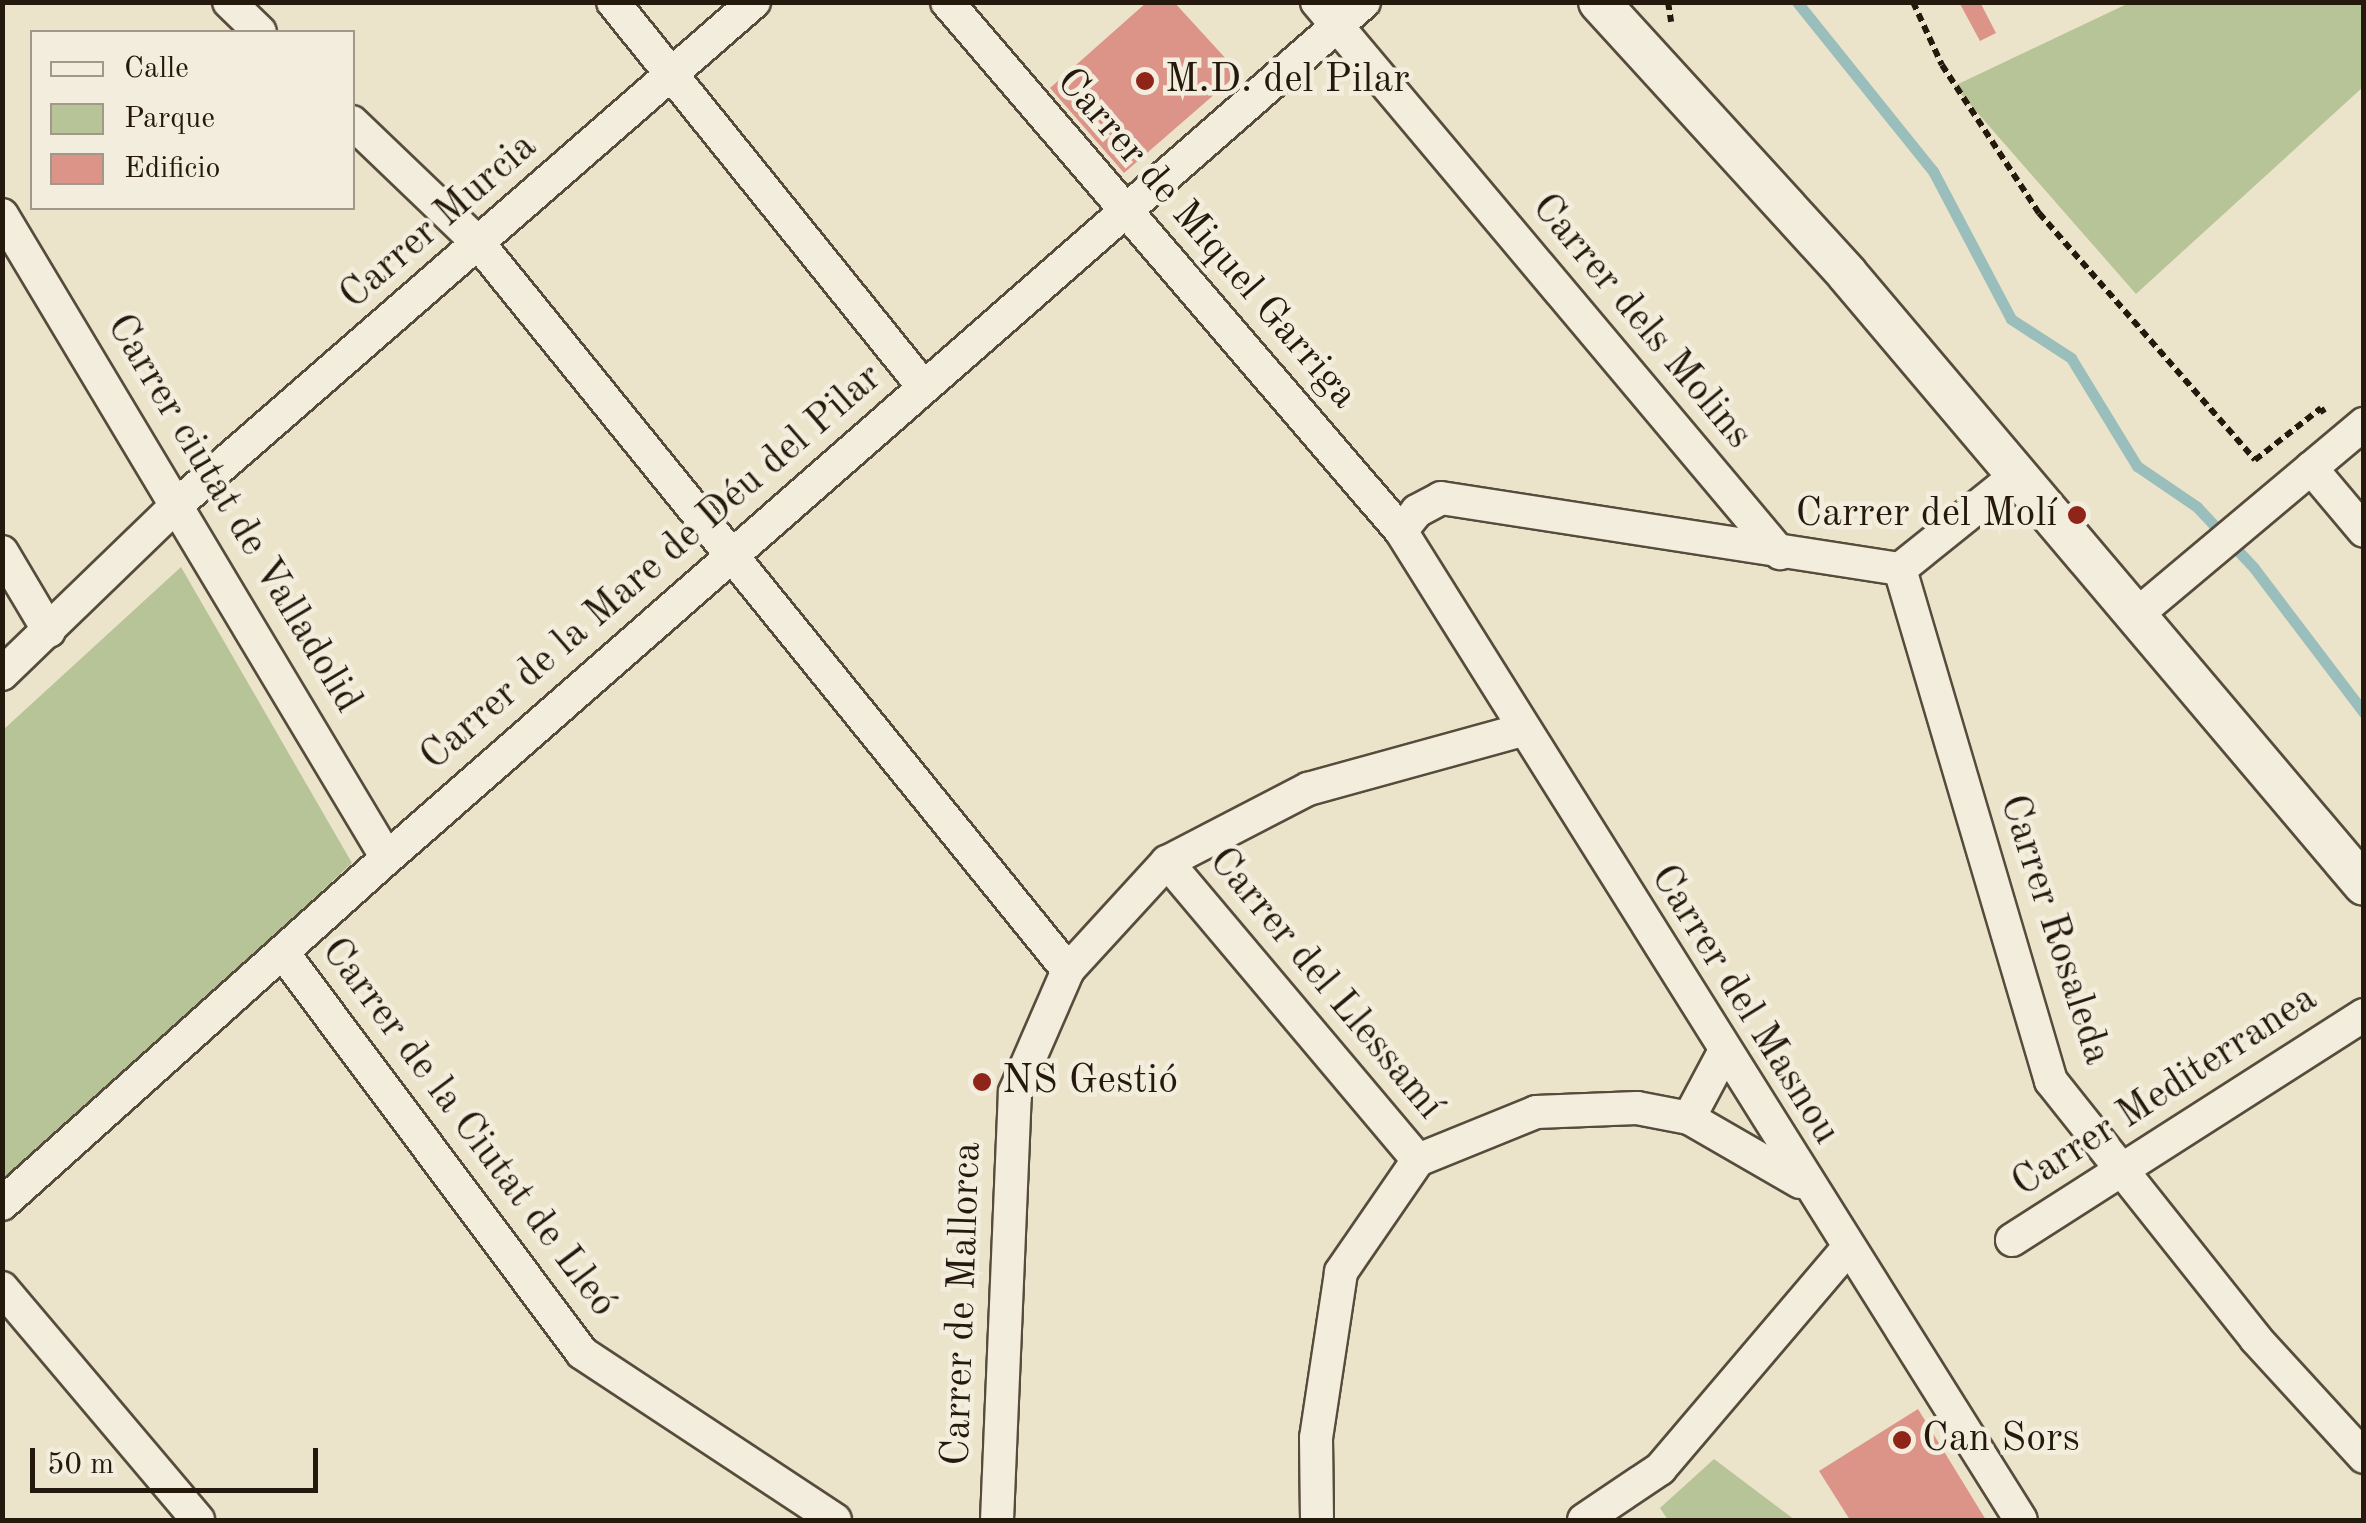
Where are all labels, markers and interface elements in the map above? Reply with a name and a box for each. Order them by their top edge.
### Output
legend [30,30,355,210]
text: Calle [124,54,189,84]
place label: M.D. del Pilar [1165,57,1410,105]
street label: Carrer de Miquel Garriga [1045,59,1367,419]
marker: M.D. del Pilar [1134,70,1156,92]
text: Parque [124,104,215,134]
street label: Carrer Murcia [331,124,547,320]
text: Edificio [124,154,220,184]
street label: Carrer dels Molins [1520,185,1762,459]
street label: Carrer ciutat de Valladolid [95,306,371,722]
street label: Carrer de la Mare de Déu del Pilar [411,354,893,782]
place label: Carrer del Molí [1795,491,2057,539]
marker: Carrer del Molí [2066,504,2088,526]
street label: Carrer Rosaleda [1988,789,2120,1071]
street label: Carrer del Llessamí [1197,838,1453,1130]
street label: Carrer del Masnou [1639,857,1849,1153]
street label: Carrer de la Ciutat de Lleó [310,929,626,1327]
street label: Carrer Mediterranea [2004,976,2326,1208]
place label: NS Gestió [1002,1058,1178,1106]
marker: NS Gestió [971,1071,993,1093]
street label: Carrer de Mallorca [933,1141,993,1467]
place label: Can Sors [1922,1416,2080,1464]
scale bar [35,1428,322,1490]
marker: Can Sors [1891,1429,1913,1451]
text: 50 m [47,1450,114,1480]

